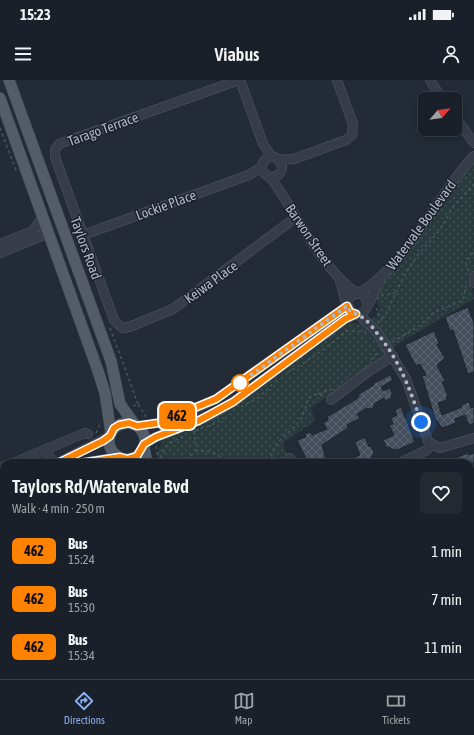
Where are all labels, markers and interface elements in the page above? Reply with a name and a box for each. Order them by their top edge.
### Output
text: 15:23 [20,6,51,23]
icon: menu [12,43,34,65]
icon: person [440,43,462,65]
text: Viabus [215,44,259,65]
north arrow [418,92,462,136]
map controls [418,92,462,136]
street label: Tarago Terrace [66,109,140,149]
street label: Watervale Boulevard [383,177,459,273]
street label: Lockie Place [134,187,198,223]
street label: Barwon Street [282,201,336,269]
street label: Taylors Road [67,215,105,281]
street label: Keiwa Place [181,257,241,307]
unlabelled marker [231,374,249,392]
line badge: 462 [154,403,200,429]
text: 462 [167,408,187,424]
your location [411,412,431,432]
button: heart [420,472,462,514]
text: Taylors Rd/Watervale Bvd [12,475,189,497]
text: Walk · 4 min · 250 m [12,501,105,516]
text: Bus [68,535,88,552]
text: 462 [24,543,44,559]
text: 1 min [431,543,462,560]
text: 15:24 [68,552,95,567]
text: Bus [68,583,88,600]
text: 462 [24,591,44,607]
text: 7 min [431,591,462,608]
text: 15:30 [68,600,95,615]
text: Bus [68,631,88,648]
text: 462 [24,639,44,655]
text: 11 min [424,639,462,656]
text: 15:34 [68,648,95,663]
tab: Directions [64,690,105,726]
tab: Map [233,690,255,726]
tab: Tickets [382,690,410,726]

